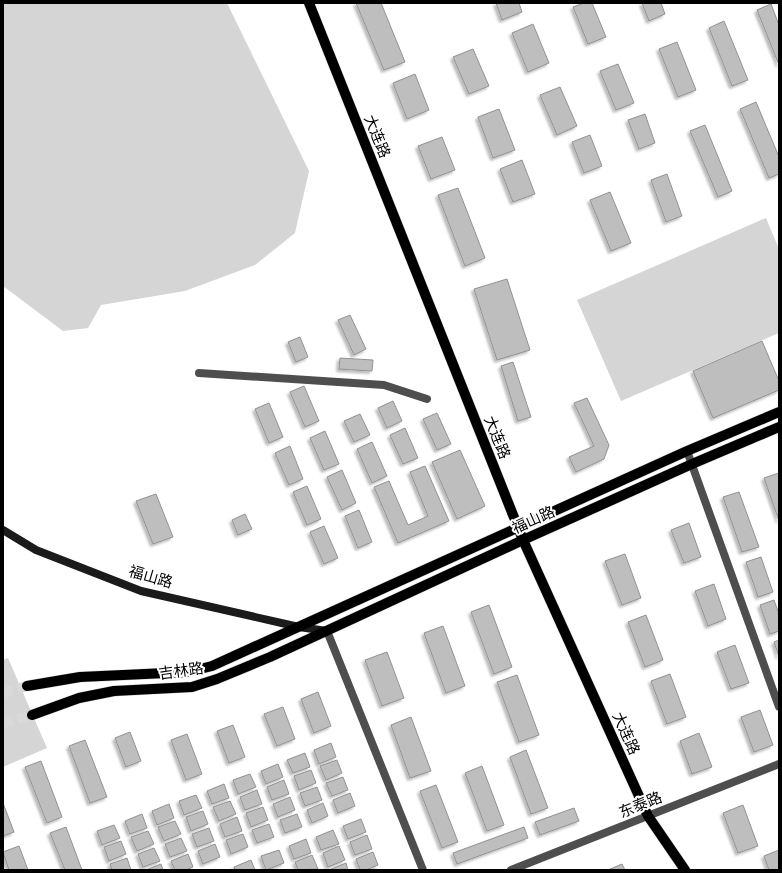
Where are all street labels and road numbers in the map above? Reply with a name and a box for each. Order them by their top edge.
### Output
street label: 大连路 [361,112,395,160]
street label: 大连路 [481,413,515,461]
street label: 福山路 [509,502,557,536]
street label: 福山路 [127,561,175,591]
street label: 吉林路 [157,658,205,682]
street label: 大连路 [610,709,644,757]
street label: 东泰路 [616,787,664,821]

